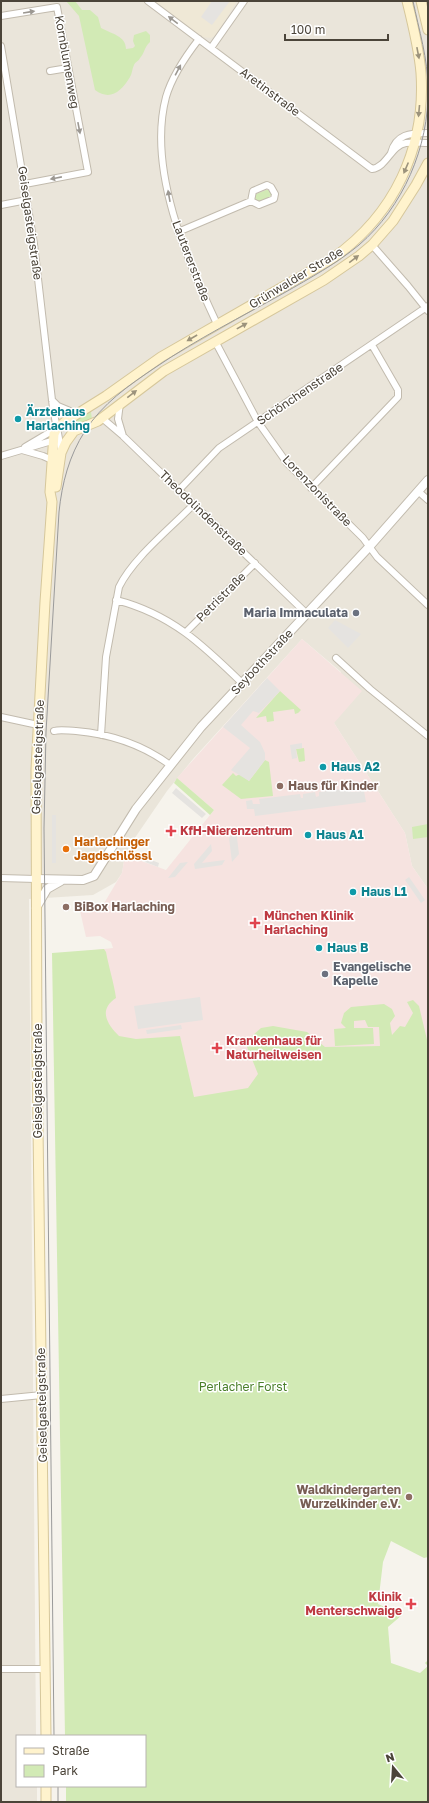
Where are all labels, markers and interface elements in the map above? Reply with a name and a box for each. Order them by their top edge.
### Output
one-way arrow [23,9,35,15]
street label: Kornblumenweg [52,14,83,110]
one-way arrow [168,16,179,24]
scale bar [285,16,388,42]
text: 100 m [291,22,325,37]
one-way arrow [416,47,422,59]
one-way arrow [175,64,182,75]
street label: Aretinstraße [237,64,303,119]
one-way arrow [416,105,423,118]
one-way arrow [77,122,83,134]
one-way arrow [403,162,409,173]
street label: Geiselgasteigstraße [15,165,46,281]
one-way arrow [50,176,62,182]
one-way arrow [166,190,172,202]
street label: Lautererstraße [169,218,214,303]
street label: Grünwalder Straße [246,244,346,312]
one-way arrow [349,256,359,264]
one-way arrow [236,322,248,329]
one-way arrow [186,335,198,342]
street label: Schönchenstraße [254,359,346,428]
one-way arrow [127,390,137,398]
place label: Ärztehaus Harlaching [26,404,90,433]
marker: Ärztehaus Harlaching [13,414,23,424]
street label: Lorenzonistraße [280,452,355,529]
street label: Theodolindenstraße [156,467,250,558]
street label: Petristraße [193,569,249,625]
place label: Maria Immaculata [244,605,348,620]
marker: Maria Immaculata [351,608,361,618]
street label: Seybothstraße [227,626,296,698]
street label: Geiselgasteigstraße [28,699,47,815]
place label: Haus A2 [331,759,380,774]
marker: Haus A2 [318,762,328,772]
place label: Haus für Kinder [288,778,379,793]
marker: Haus für Kinder [275,781,285,791]
place label: KfH-Nierenzentrum [180,823,292,838]
marker: KfH-Nierenzentrum [165,825,177,837]
place label: Haus A1 [316,827,364,842]
marker: Haus A1 [303,830,313,840]
place label: Harlachinger Jagdschlössl [74,834,152,863]
marker: Harlachinger Jagdschlössl [61,844,71,854]
place label: Haus L1 [361,884,407,899]
marker: Haus L1 [348,887,358,897]
place label: BiBox Harlaching [74,899,175,914]
marker: BiBox Harlaching [61,902,71,912]
place label: München Klinik Harlaching [264,908,354,937]
marker: München Klinik Harlaching [249,917,261,929]
place label: Haus B [327,940,369,955]
marker: Haus B [314,943,324,953]
place label: Evangelische Kapelle [333,959,411,988]
marker: Evangelische Kapelle [320,969,330,979]
street label: Geiselgasteigstraße [30,1023,45,1138]
place label: Krankenhaus für Naturheilweisen [226,1033,322,1062]
marker: Krankenhaus für Naturheilweisen [211,1042,223,1054]
street label: Geiselgasteigstraße [33,1347,50,1463]
park label: Perlacher Forst [199,1379,288,1394]
place label: Waldkindergarten Wurzelkinder e.V. [296,1482,401,1511]
marker: Waldkindergarten Wurzelkinder e.V. [404,1492,414,1502]
place label: Klinik Menterschwaige [305,1589,402,1618]
marker: Klinik Menterschwaige [405,1598,417,1610]
legend [16,1735,146,1787]
text: Straße [52,1743,90,1758]
north arrow [373,1747,413,1787]
text: N [384,1750,396,1764]
text: Park [52,1763,78,1778]

